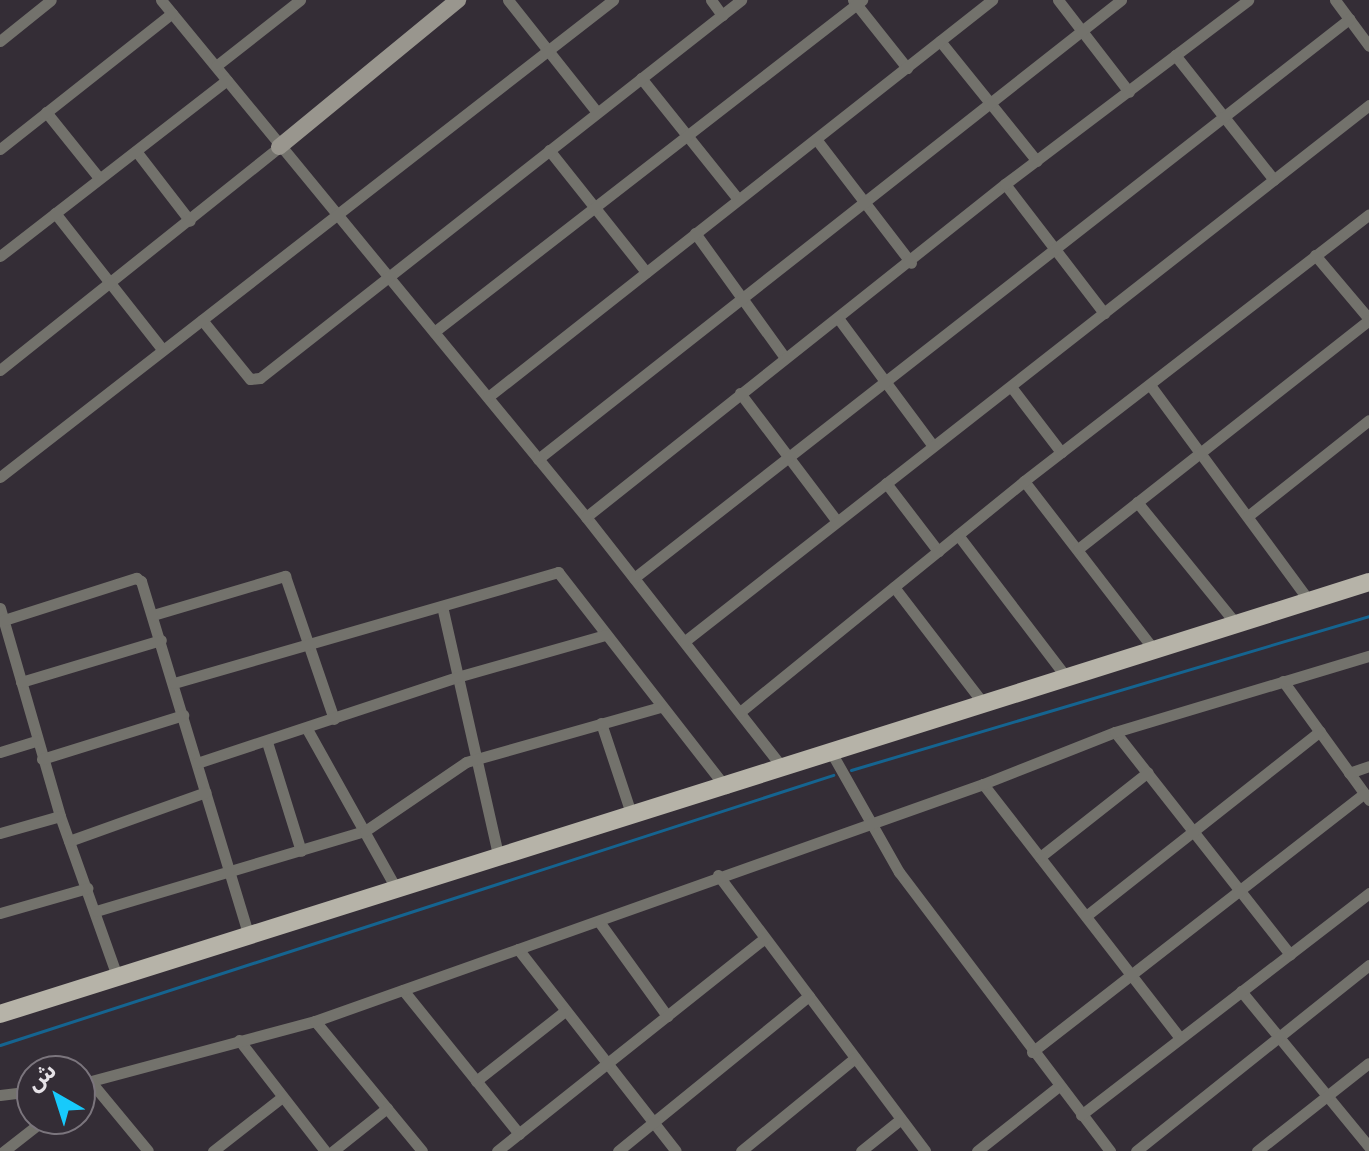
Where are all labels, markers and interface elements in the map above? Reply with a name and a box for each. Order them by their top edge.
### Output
north arrow [16,1055,96,1135]
text: ش [22,1058,62,1097]

